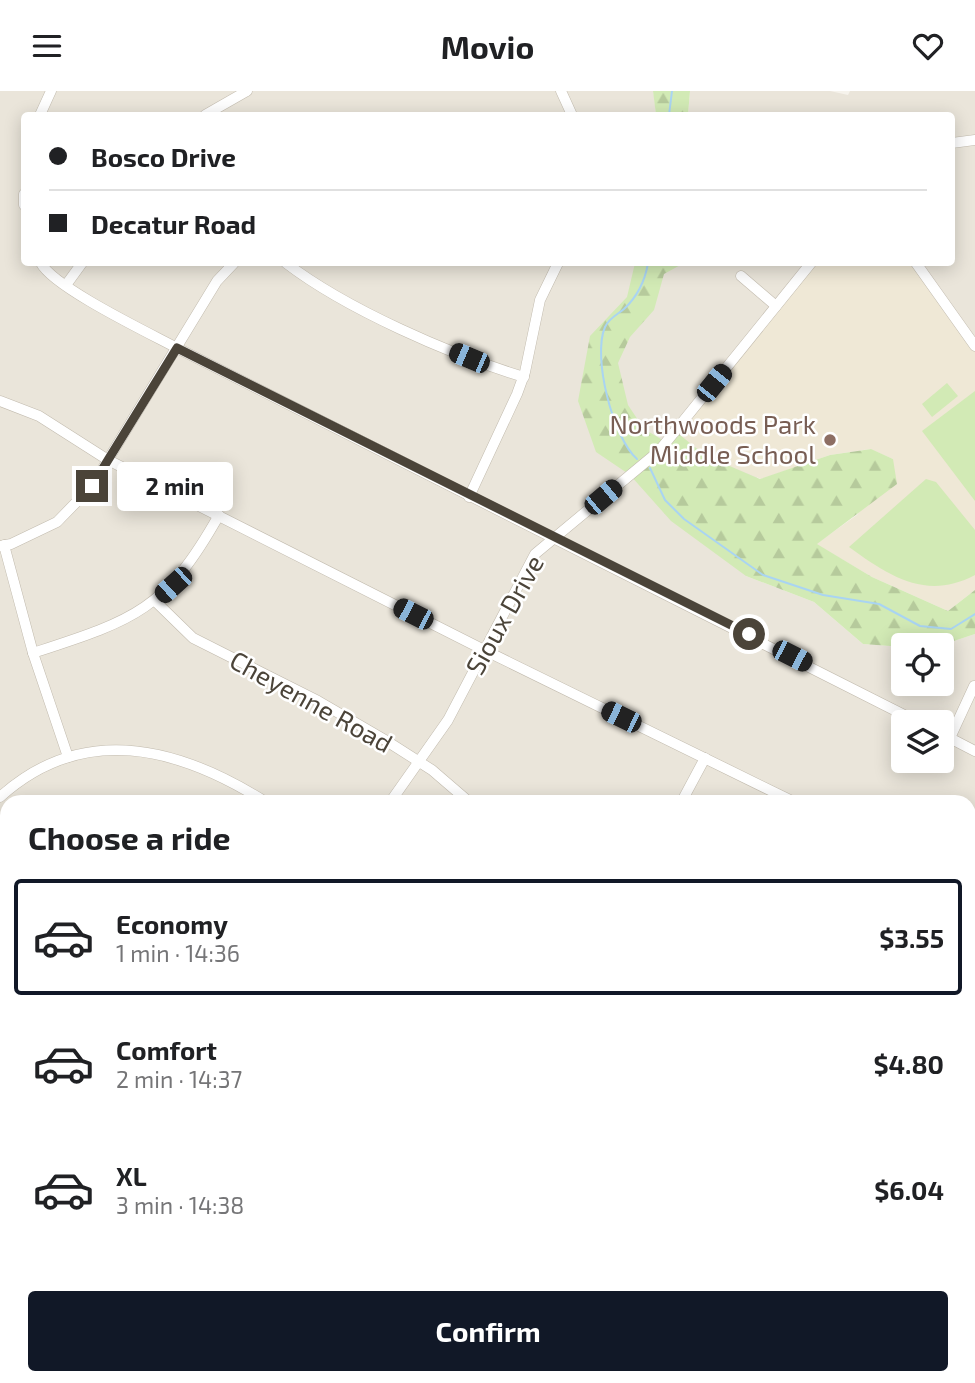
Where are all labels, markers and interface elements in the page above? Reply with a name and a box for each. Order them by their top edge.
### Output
icon: menu [28,27,66,65]
text: Movio [441,27,534,65]
icon: heart [909,27,947,65]
text: Bosco Drive [91,141,236,172]
text: Decatur Road [91,208,256,239]
car [446,340,493,376]
car [693,360,736,406]
place label: Northwoods Park Middle School [610,408,816,469]
marker: Northwoods Park Middle School [822,432,838,448]
callout: 2 min [116,461,232,511]
route end [76,470,108,502]
text: 2 min [146,472,204,500]
car [581,475,626,519]
street label: Sioux Drive [458,549,549,679]
car [151,563,196,607]
car [390,595,437,633]
route start [733,618,765,650]
map controls [891,633,954,773]
button: locate [891,633,954,696]
car [769,637,816,675]
street label: Cheyenne Road [225,643,398,758]
car [598,698,645,736]
button: layers [891,710,954,773]
text: Choose a ride [28,818,231,856]
icon: car [32,906,95,969]
text: Economy [116,908,228,939]
text: $3.55 [879,922,944,953]
text: 1 min · 14:36 [116,939,240,967]
icon: car [32,1032,95,1095]
text: Comfort [116,1034,217,1065]
text: $4.80 [873,1048,944,1079]
text: 2 min · 14:37 [116,1065,242,1093]
icon: car [32,1158,95,1221]
text: XL [116,1160,147,1191]
text: $6.04 [874,1174,944,1205]
text: 3 min · 14:38 [116,1191,244,1219]
button: Confirm [28,1291,948,1371]

